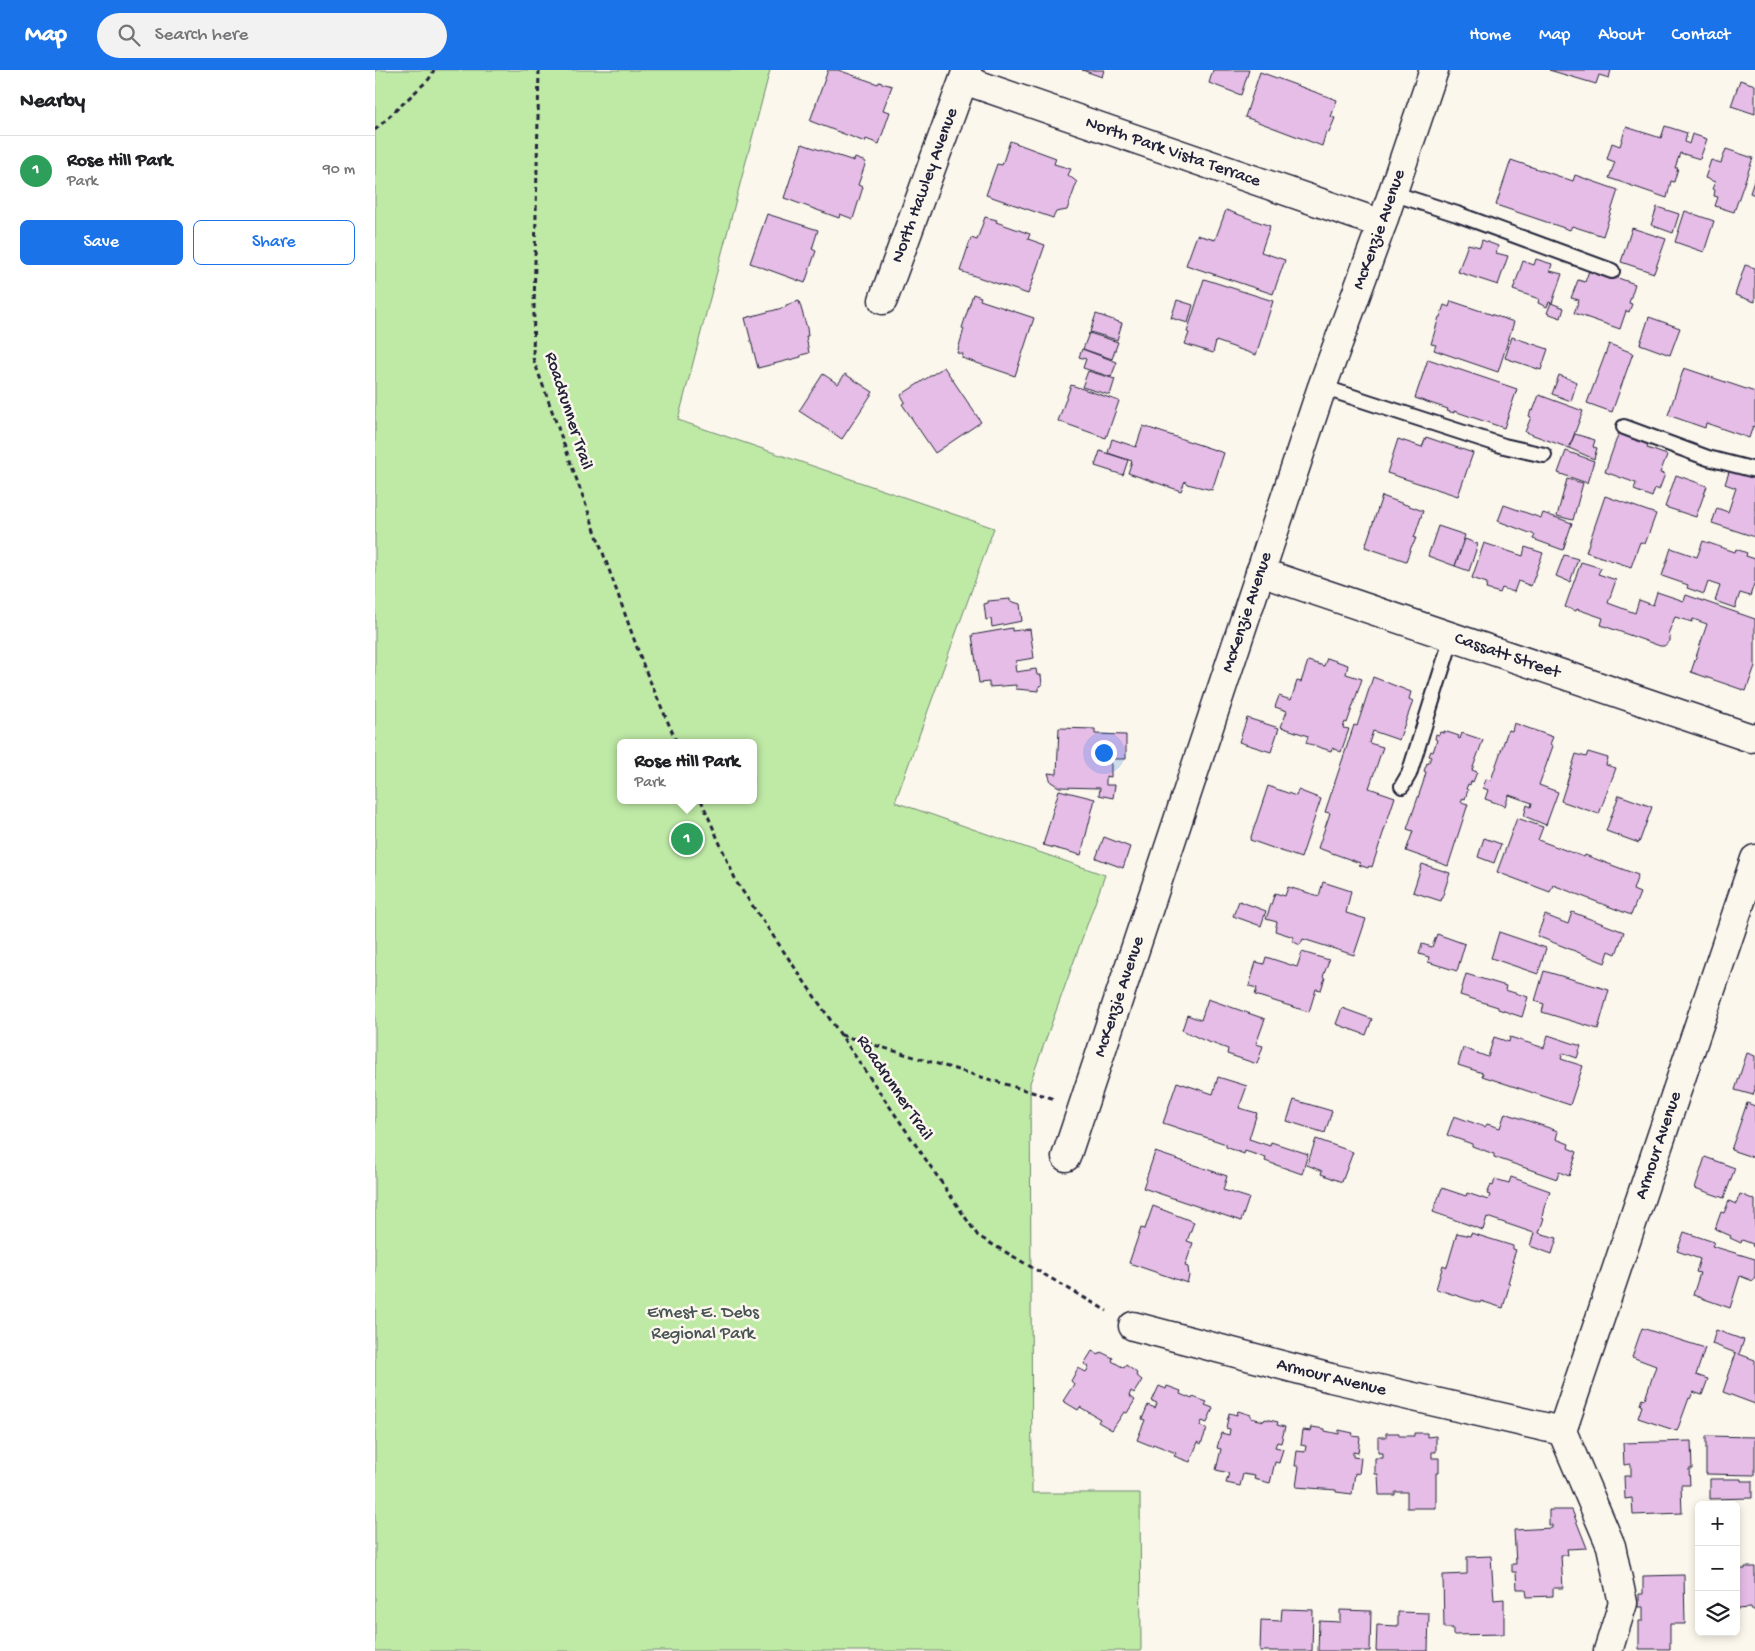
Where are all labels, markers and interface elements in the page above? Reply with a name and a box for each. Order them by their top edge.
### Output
search box [97,13,447,58]
text: Map [25,21,67,50]
icon: search [115,21,143,49]
text: Search here [155,24,248,47]
text: Home [1469,25,1511,46]
text: Map [1539,25,1570,46]
text: About [1598,25,1644,46]
text: Contact [1672,25,1730,46]
text: Nearby [20,90,85,115]
street label: North Hawley Avenue [887,104,963,266]
street label: North Park Vista Terrace [1083,112,1264,192]
text: Rose Hill Park [67,150,172,173]
text: 1 [33,161,39,180]
text: 90 m [323,161,355,180]
street label: McKenzie Avenue [1348,166,1410,292]
text: Park [67,173,98,192]
button: Save [20,220,183,265]
button: Share [193,220,355,265]
street label: Roadrunner Trail [539,350,597,472]
street label: McKenzie Avenue [1217,549,1277,675]
street label: Cassatt Street [1452,628,1564,684]
popup [617,739,757,804]
your location [1091,740,1117,766]
text: Rose Hill Park [634,751,740,774]
text: Park [634,774,665,793]
pin: 1 [671,820,703,858]
street label: McKenzie Avenue [1089,933,1149,1060]
street label: Roadrunner Trail [851,1031,937,1145]
street label: Armour Avenue [1630,1088,1687,1202]
park label: Ernest E. Debs Regional Park [647,1303,760,1345]
street label: Armour Avenue [1274,1354,1389,1401]
map controls [1695,1501,1740,1636]
button: + [1695,1501,1740,1546]
button: − [1695,1546,1740,1591]
button: layers [1695,1591,1740,1636]

